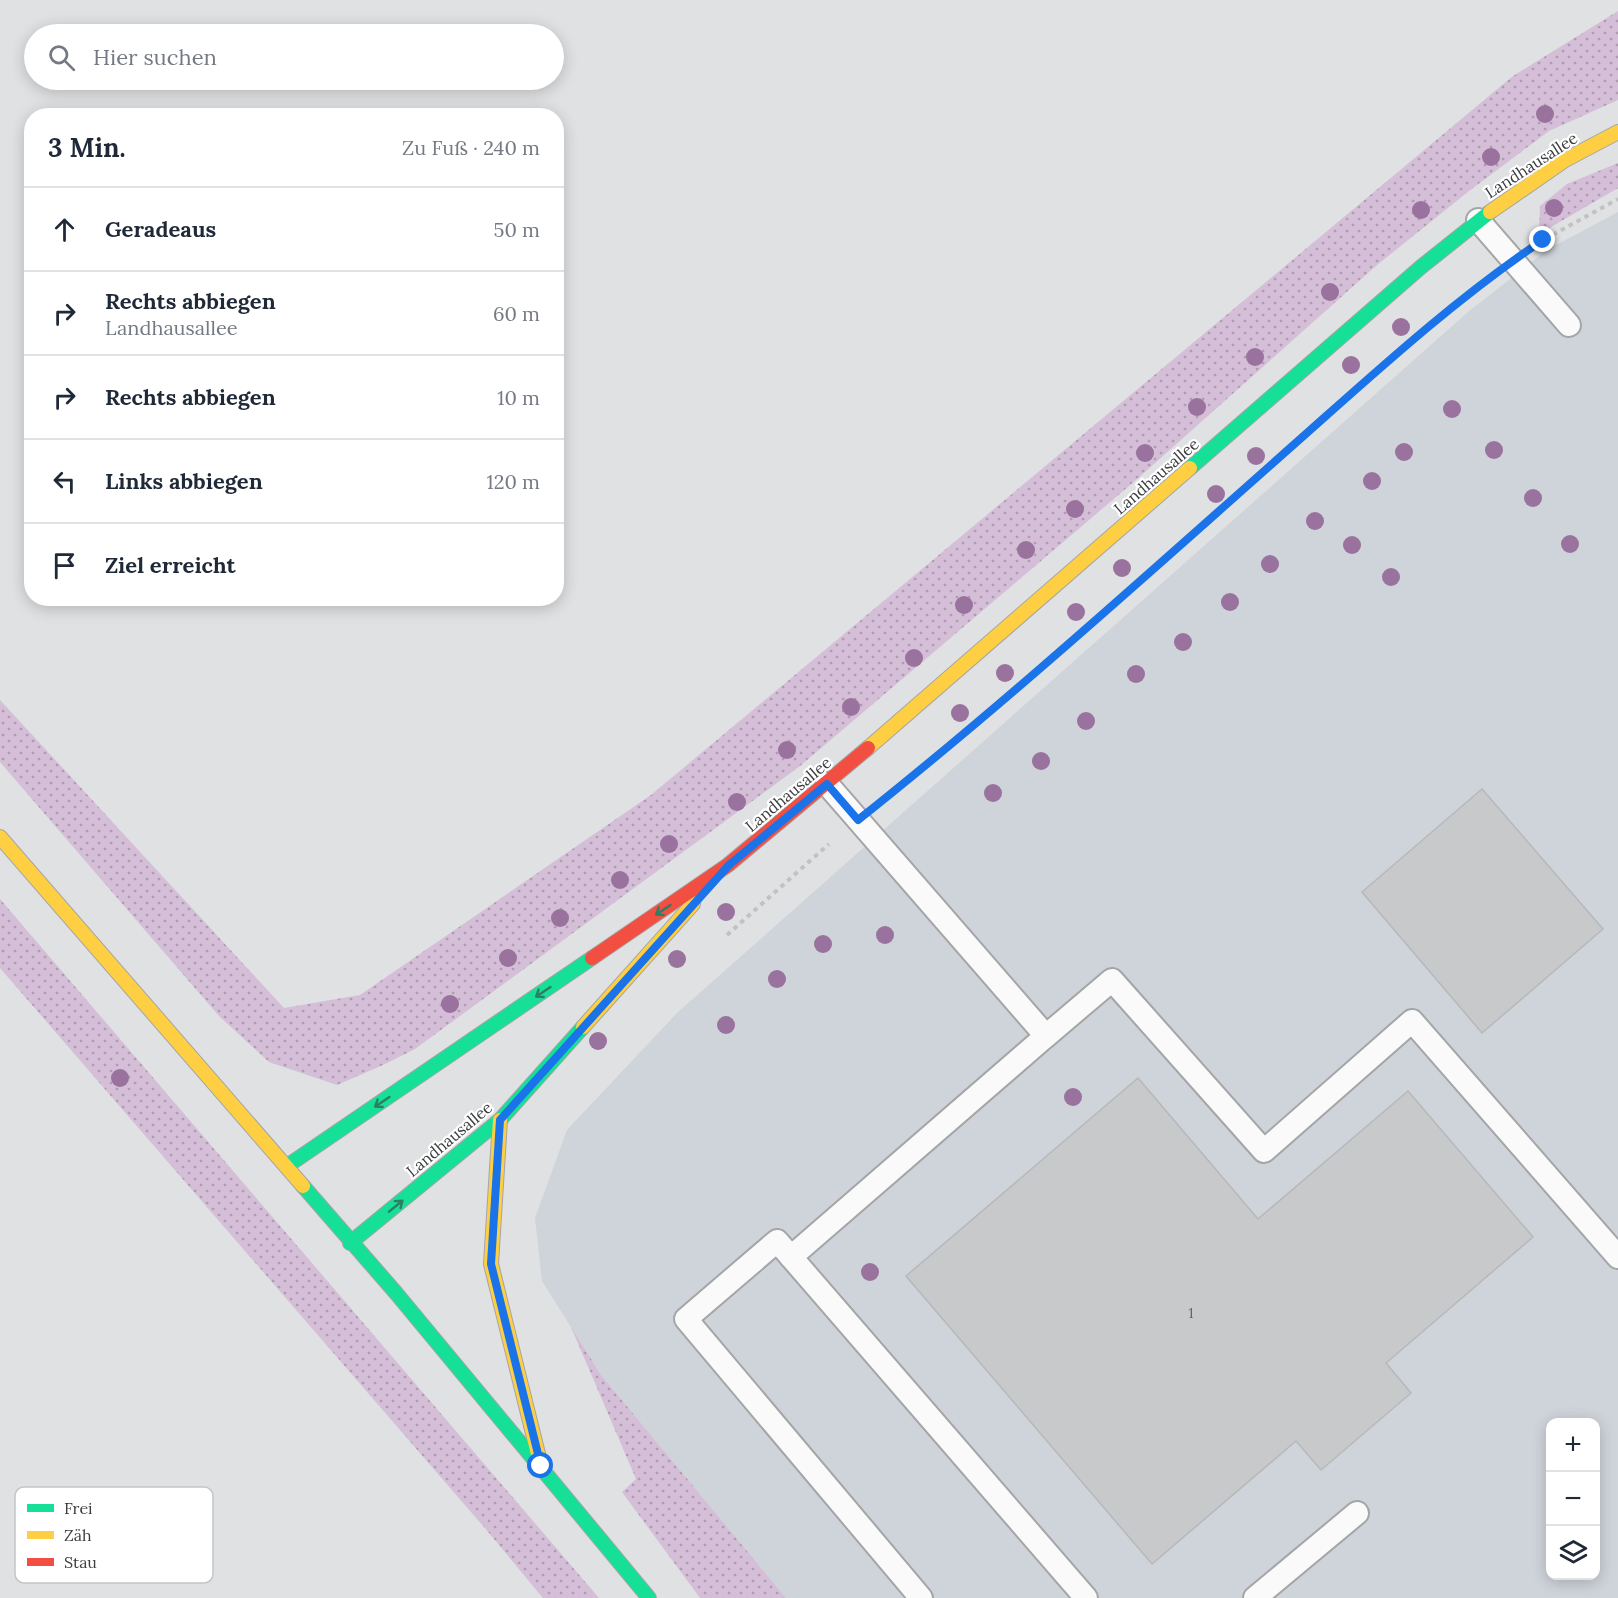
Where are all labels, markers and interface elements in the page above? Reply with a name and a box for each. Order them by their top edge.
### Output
search box [24,24,564,90]
icon: search [45,41,78,74]
text: Hier suchen [93,43,217,71]
street label: Landhausallee [1481,128,1581,202]
text: 3 Min. [48,131,126,164]
text: Zu Fuß · 240 m [402,135,540,160]
icon: ahead [48,213,81,246]
text: Geradeaus [105,215,216,243]
text: 50 m [494,217,540,242]
route end [1529,226,1555,252]
text: Rechts abbiegen [105,287,276,315]
icon: right [48,297,81,330]
text: 60 m [493,301,540,326]
text: Landhausallee [105,315,238,340]
icon: right [48,381,81,414]
text: Rechts abbiegen [105,383,276,411]
text: 10 m [497,385,540,410]
street label: Landhausallee [1109,433,1203,518]
icon: left [48,465,81,498]
text: Links abbiegen [105,467,263,495]
text: 120 m [486,469,540,494]
icon: arrive [48,549,81,582]
text: Ziel erreicht [105,551,236,579]
street label: Landhausallee [741,752,835,836]
one-way arrow [655,904,672,916]
one-way arrow [535,986,551,998]
one-way arrow [374,1096,391,1108]
street label: Landhausallee [402,1097,496,1181]
one-way arrow [388,1199,404,1212]
house number: 1 [1188,1304,1194,1322]
map controls [1546,1418,1600,1580]
button: + [1546,1418,1600,1472]
route start [527,1452,553,1478]
button: − [1546,1472,1600,1526]
legend [15,1487,213,1583]
text: Frei [64,1498,93,1518]
text: Zäh [64,1525,92,1545]
button: layers [1546,1526,1600,1580]
text: Stau [64,1552,97,1572]

